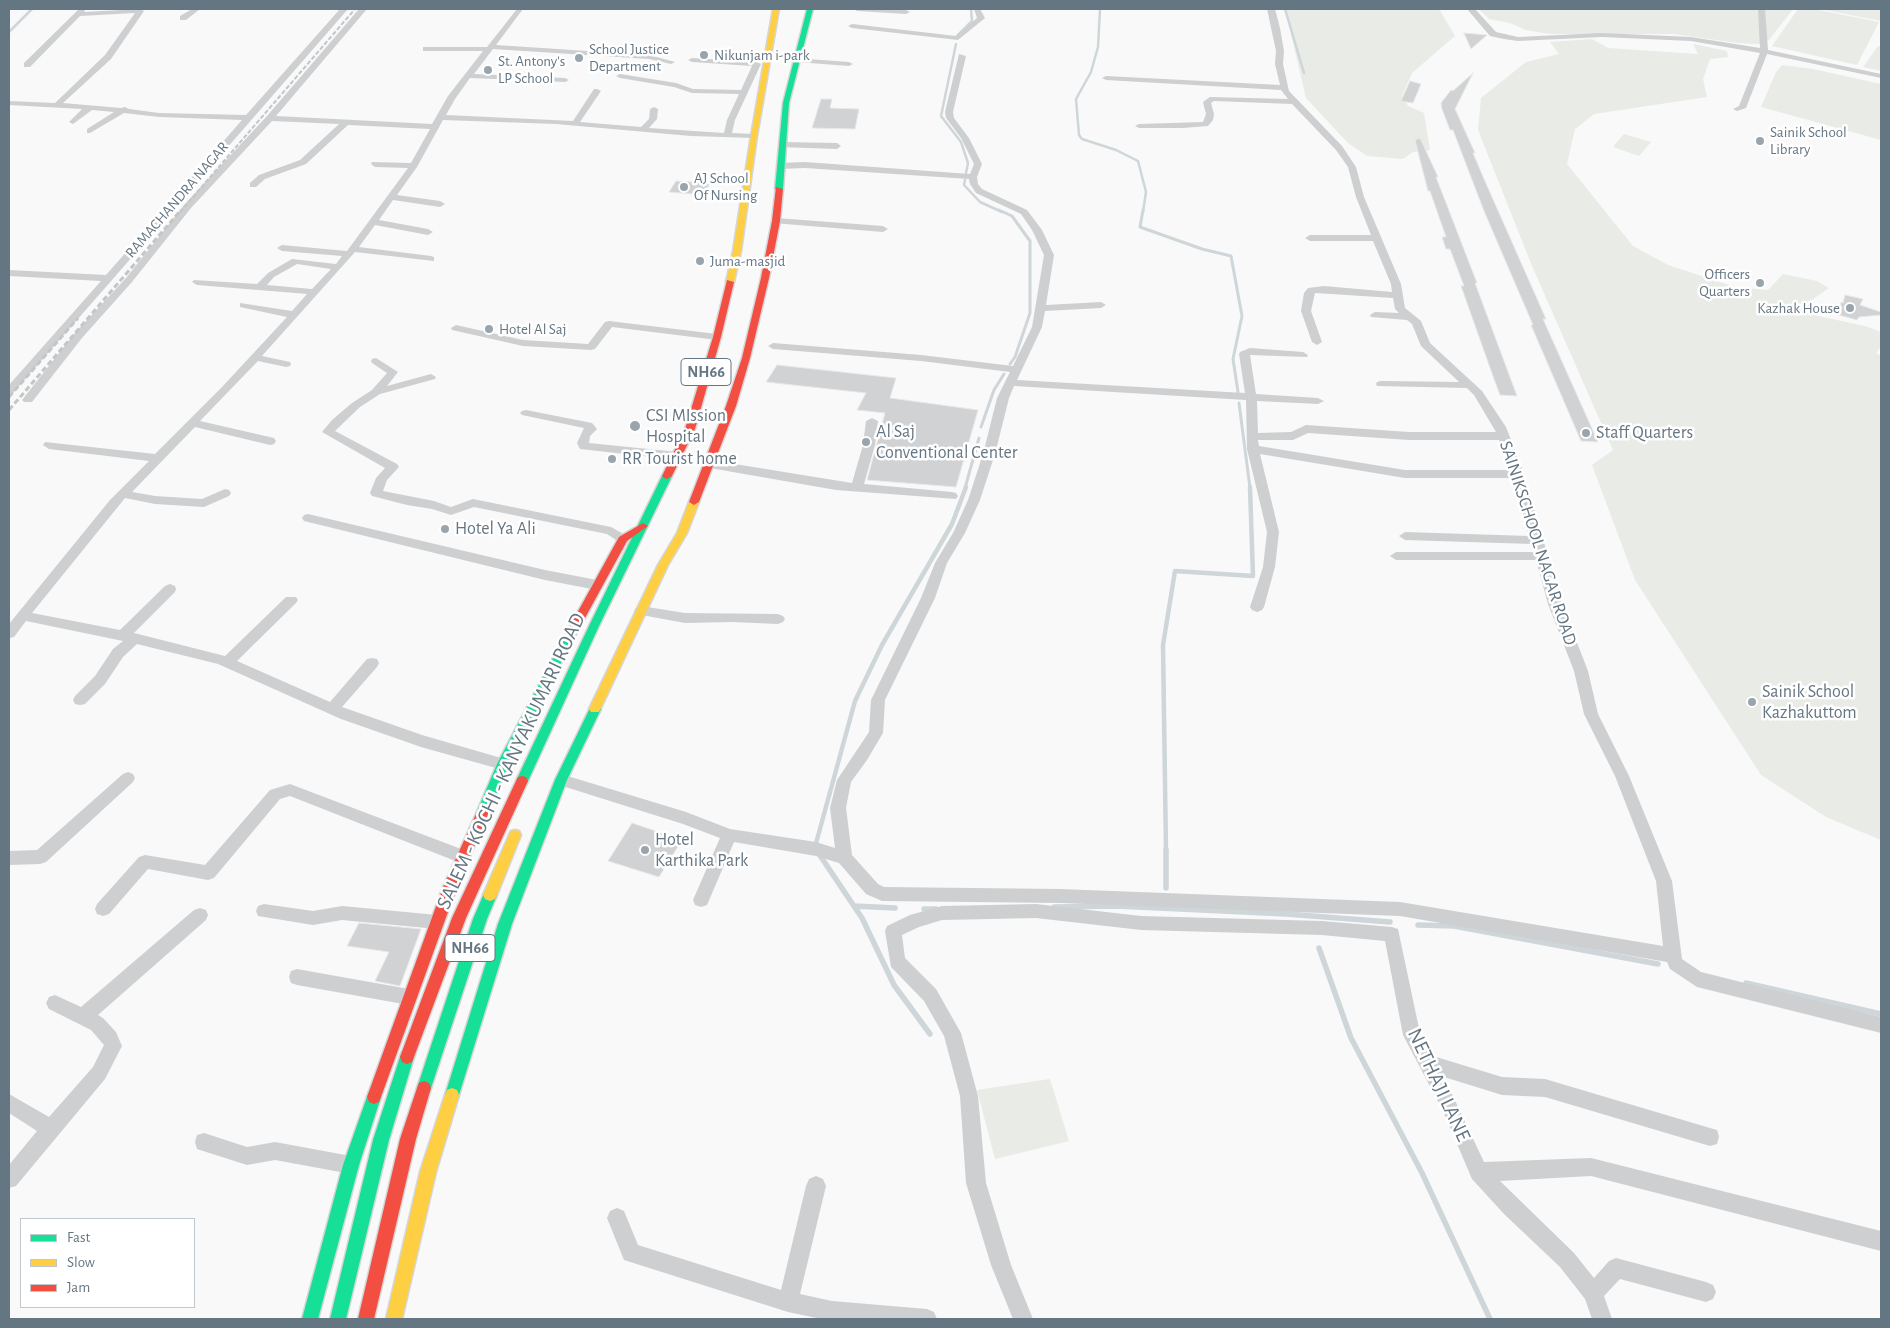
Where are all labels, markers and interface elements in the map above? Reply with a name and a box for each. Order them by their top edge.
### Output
place label: School Justice Department [589,40,669,75]
place label: Nikunjam i-park [714,46,810,64]
marker: Nikunjam i-park [698,49,710,61]
place label: St. Antony's LP School [498,52,565,87]
marker: School Justice Department [573,52,585,64]
marker: St. Antony's LP School [482,64,494,76]
place label: Sainik School Library [1770,123,1847,158]
marker: Sainik School Library [1754,135,1766,147]
street label: RAMACHANDRA NAGAR [122,138,232,262]
place label: AJ School Of Nursing [694,169,757,204]
marker: AJ School Of Nursing [678,181,690,193]
place label: Juma-masjid [710,252,785,270]
marker: Juma-masjid [694,255,706,267]
place label: Officers Quarters [1699,265,1750,300]
marker: Officers Quarters [1754,277,1766,289]
place label: Kazhak House [1757,299,1840,317]
marker: Kazhak House [1844,302,1856,314]
place label: Hotel Al Saj [499,320,567,338]
marker: Hotel Al Saj [483,323,495,335]
road number: NH66 [681,358,731,386]
place label: CSI MIssion Hospital [646,405,726,448]
marker: CSI MIssion Hospital [628,419,642,433]
place label: Al Saj Conventional Center [876,421,1018,464]
place label: Staff Quarters [1596,422,1693,444]
marker: Staff Quarters [1580,427,1592,439]
marker: Al Saj Conventional Center [860,436,872,448]
street label: SAINIKSCHOOL NAGAR ROAD [1495,438,1581,648]
place label: RR Tourist home [622,448,737,470]
marker: RR Tourist home [606,453,618,465]
place label: Hotel Ya Ali [455,518,536,540]
marker: Hotel Ya Ali [439,523,451,535]
street label: SALEM - KOCHI - KANYAKUMARI ROAD [431,609,591,913]
place label: Sainik School Kazhakuttom [1762,681,1857,724]
marker: Sainik School Kazhakuttom [1746,696,1758,708]
place label: Hotel Karthika Park [655,829,748,872]
marker: Hotel Karthika Park [639,844,651,856]
road number: NH66 [445,934,495,961]
street label: NETHAJI LANE [1402,1024,1476,1146]
legend [20,1218,195,1308]
text: Fast [67,1230,90,1245]
text: Slow [67,1255,95,1270]
text: Jam [67,1280,90,1295]

